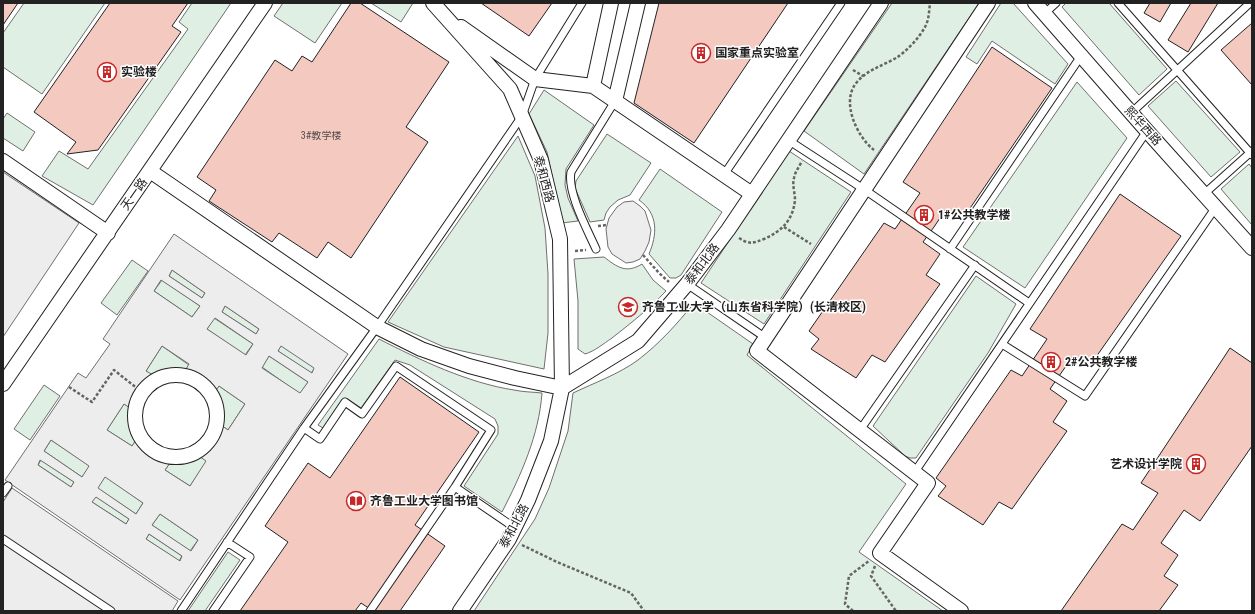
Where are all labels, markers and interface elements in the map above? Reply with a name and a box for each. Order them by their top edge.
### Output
building icon: 国家重点实验室 [690,42,712,64]
place label: 国家重点实验室 [715,46,799,60]
building icon: 实验楼 [96,61,118,83]
place label: 实验楼 [121,65,157,79]
street label: 熙华西路 [1122,103,1164,149]
house number: 3#教学楼 [301,130,341,141]
street label: 泰和西路 [531,154,557,204]
street label: 天一路 [118,175,150,213]
building icon: 1#公共教学楼 [913,204,935,226]
place label: 1#公共教学楼 [938,208,1010,222]
street label: 泰和北路 [682,241,722,287]
school or university icon: 齐鲁工业大学（山东省科学院）(长清校区) [617,296,639,318]
place label: 齐鲁工业大学（山东省科学院）(长清校区) [642,300,866,314]
building icon: 2#公共教学楼 [1040,351,1062,373]
place label: 2#公共教学楼 [1065,355,1137,369]
building icon: 艺术设计学院 [1185,453,1207,475]
place label: 艺术设计学院 [1110,457,1182,471]
library icon: 齐鲁工业大学图书馆 [345,490,367,512]
place label: 齐鲁工业大学图书馆 [370,494,478,508]
street label: 泰和北路 [497,502,531,550]

